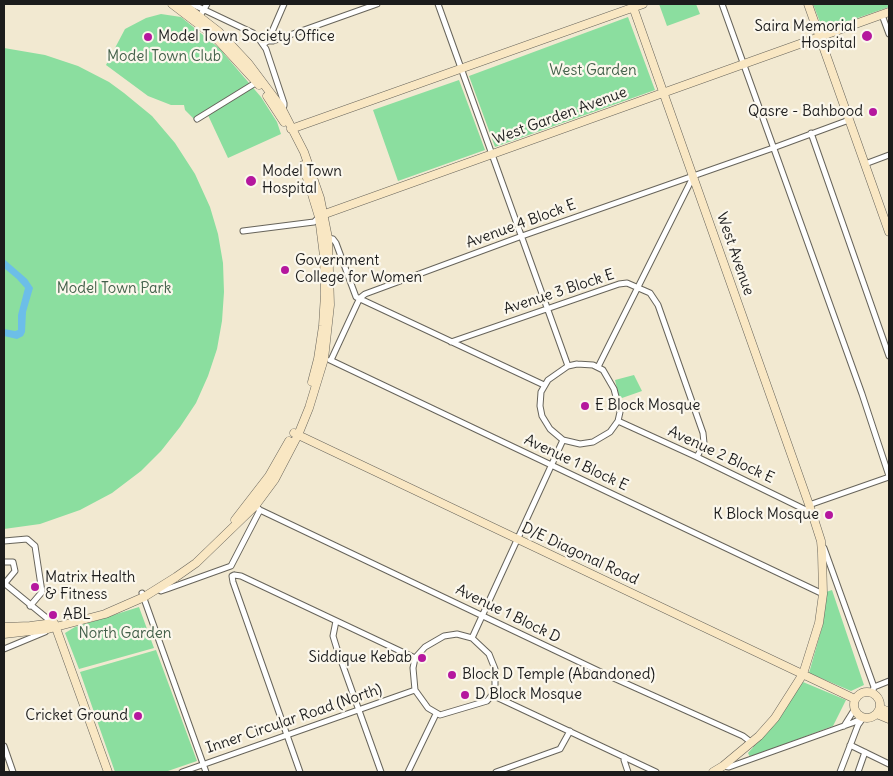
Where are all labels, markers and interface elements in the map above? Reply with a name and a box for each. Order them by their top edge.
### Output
place label: Saira Memorial Hospital [755,18,856,53]
place label: Model Town Society Office [158,28,335,46]
marker: Saira Memorial Hospital [860,29,874,43]
marker: Model Town Society Office [142,31,154,43]
park label: Model Town Club [107,48,221,66]
park label: West Garden [549,62,637,80]
street label: West Garden Avenue [491,83,629,149]
place label: Qasre - Bahbood [748,103,863,121]
marker: Qasre - Bahbood [867,106,879,118]
place label: Model Town Hospital [262,163,342,198]
marker: Model Town Hospital [244,174,258,188]
street label: Avenue 4 Block E [464,196,578,252]
street label: West Avenue [712,210,758,298]
place label: Government College for Women [295,252,422,287]
marker: Government College for Women [279,264,291,276]
street label: Avenue 3 Block E [501,266,617,318]
park label: Model Town Park [57,280,171,298]
place label: E Block Mosque [595,397,700,415]
marker: E Block Mosque [579,400,591,412]
street label: Avenue 2 Block E [665,423,777,487]
street label: Avenue 1 Block E [521,431,631,495]
place label: K Block Mosque [713,506,819,524]
marker: K Block Mosque [823,509,835,521]
street label: D/E Diagonal Road [519,519,641,589]
place label: Matrix Health & Fitness [45,569,135,604]
marker: Matrix Health & Fitness [29,581,41,593]
street label: Avenue 1 Block D [453,581,563,647]
place label: ABL [63,606,91,624]
marker: ABL [47,609,59,621]
park label: North Garden [79,625,171,643]
place label: Siddique Kebab [309,649,412,667]
marker: Siddique Kebab [416,652,428,664]
place label: Block D Temple (Abandoned) [462,666,655,684]
marker: Block D Temple (Abandoned) [446,669,458,681]
street label: Inner Circular Road (North) [204,680,384,758]
place label: D Block Mosque [475,686,582,704]
marker: D Block Mosque [459,689,471,701]
place label: Cricket Ground [25,707,128,725]
marker: Cricket Ground [132,710,144,722]

